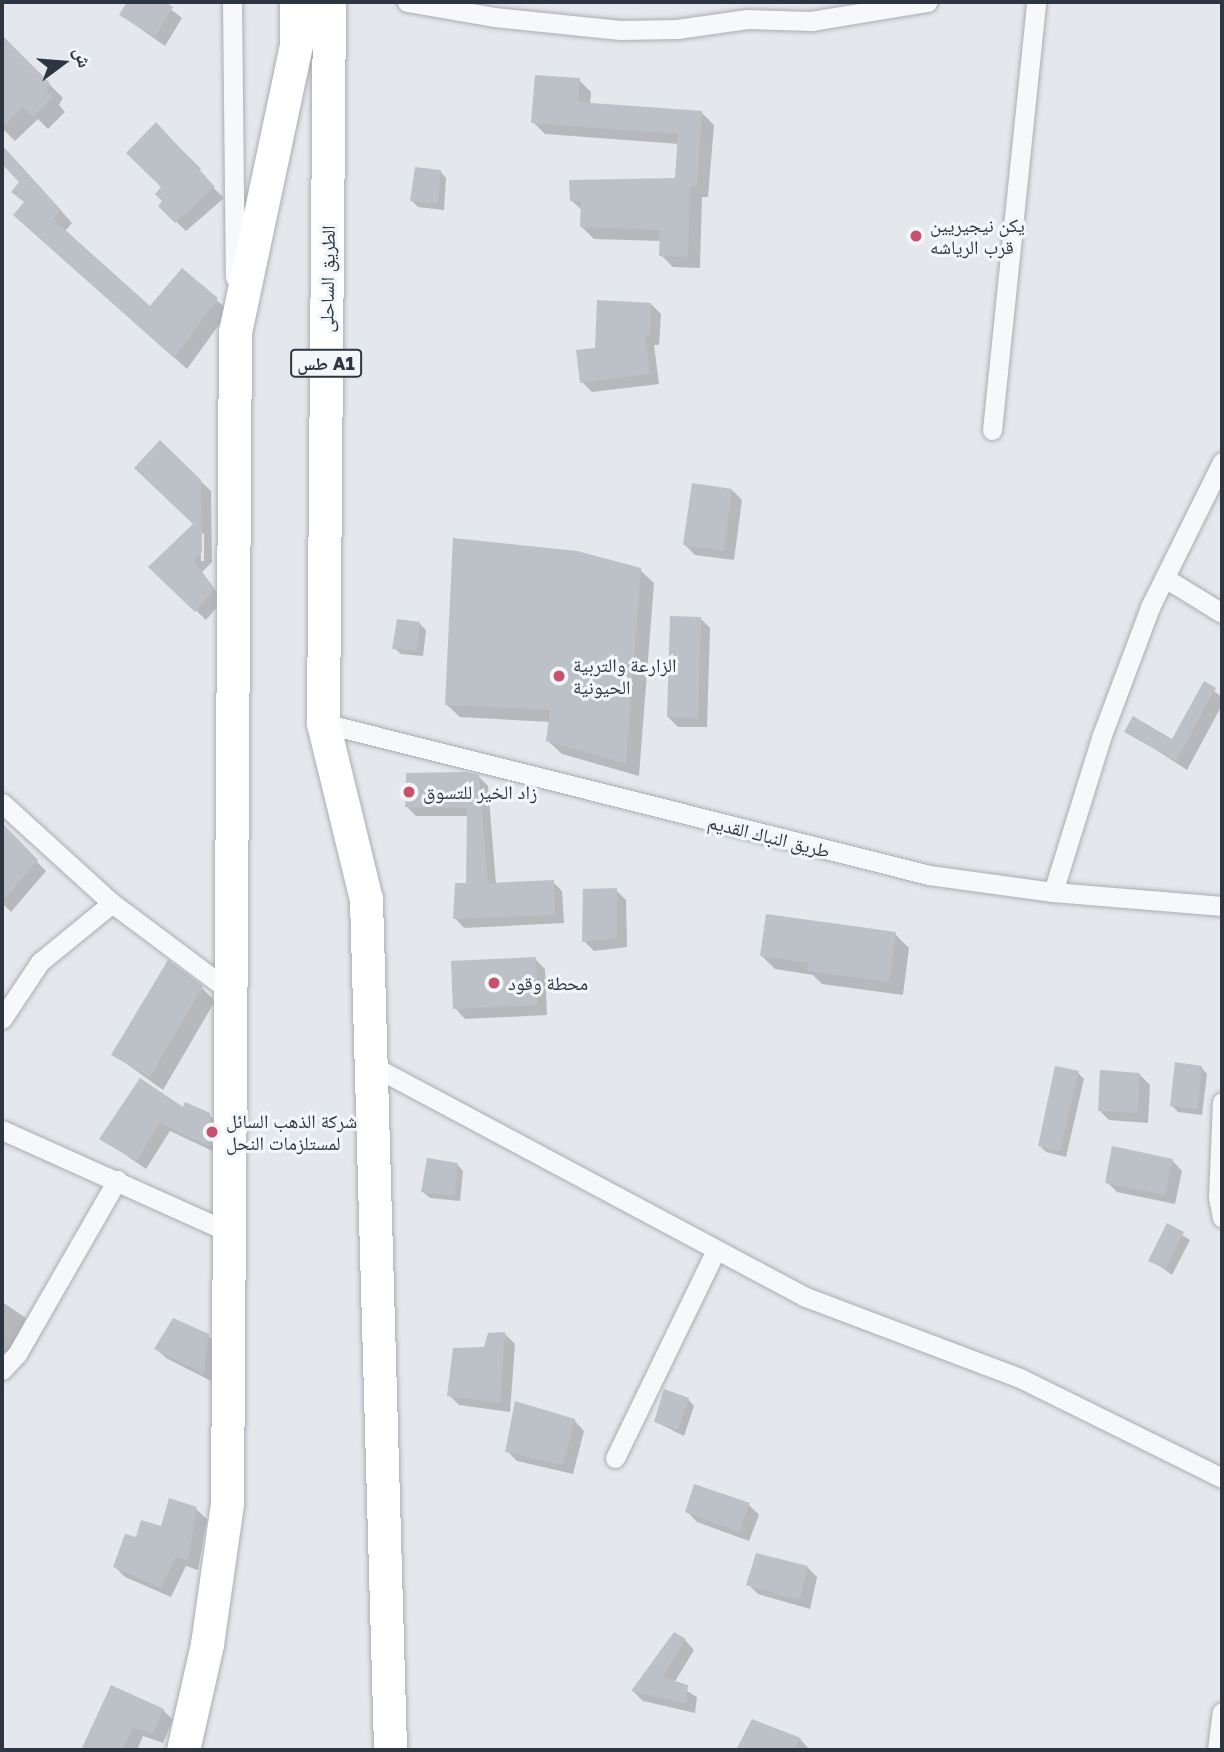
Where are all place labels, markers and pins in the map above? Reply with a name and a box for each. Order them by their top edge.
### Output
place label: يكن نيجيريين قرب الرياشه [930,214,1025,258]
marker: يكن نيجيريين قرب الرياشه [908,228,924,244]
place label: الزارعة والتربية الحيونية [573,654,677,698]
marker: الزارعة والتربية الحيونية [551,668,567,684]
place label: زاد الخير للتسوق [423,781,537,803]
marker: زاد الخير للتسوق [401,784,417,800]
place label: محطة وقود [508,972,588,994]
marker: محطة وقود [486,975,502,991]
place label: شركة الذهب السائل لمستلزمات النحل [226,1110,357,1154]
marker: شركة الذهب السائل لمستلزمات النحل [204,1124,220,1140]

